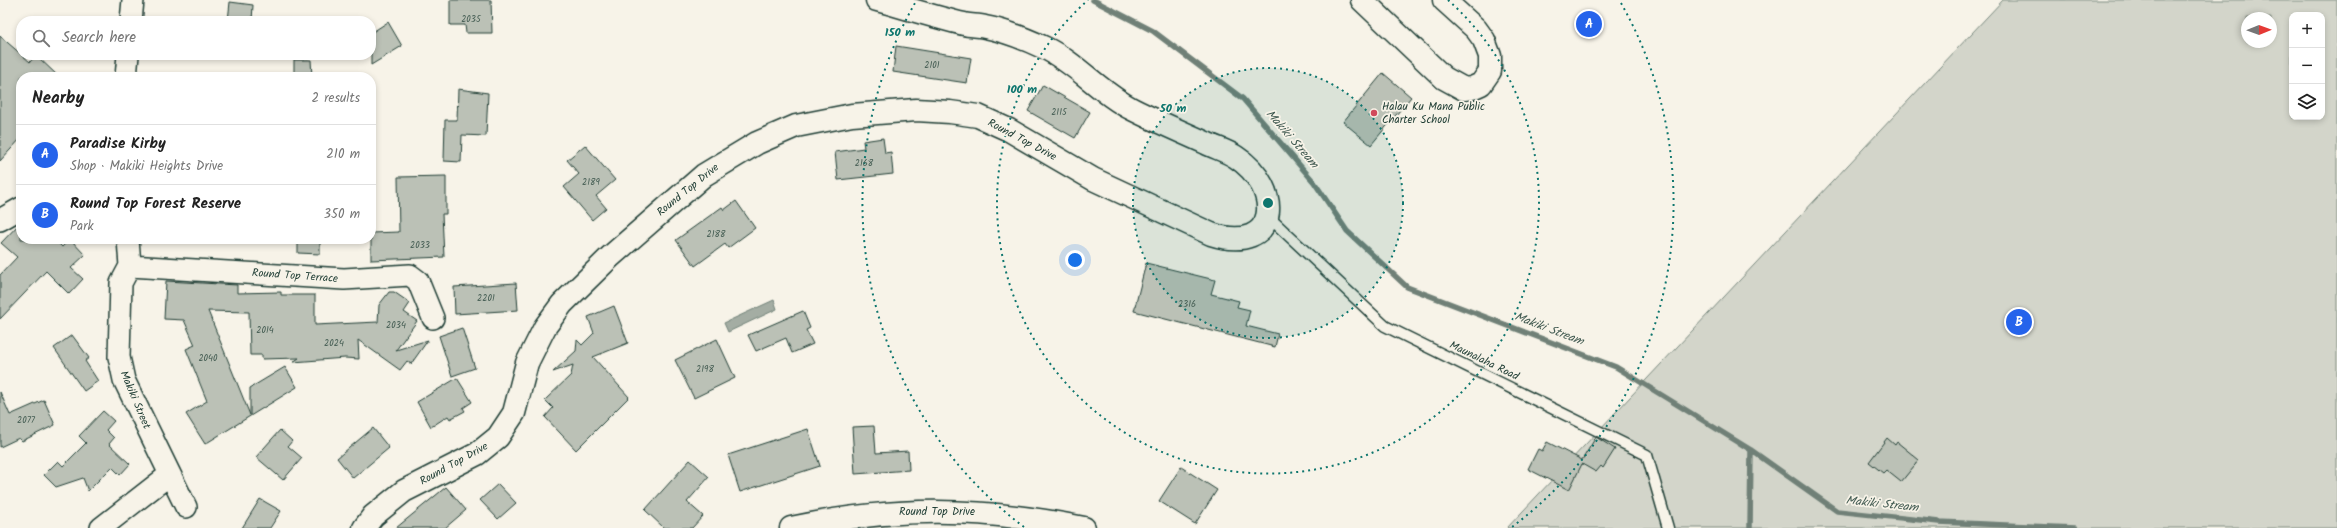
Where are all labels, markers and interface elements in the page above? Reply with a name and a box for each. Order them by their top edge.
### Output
pin: A [1576,9,1602,39]
house number: 2035 [461,12,482,27]
north arrow [2241,12,2277,48]
map controls [2289,12,2325,120]
button: + [2289,12,2325,48]
search box [16,16,376,60]
text: 150 m [885,23,915,42]
text: Search here [62,26,136,50]
icon: search [30,27,52,49]
button: − [2289,48,2325,84]
house number: 2101 [924,58,940,73]
text: 100 m [1007,80,1037,99]
button: layers [2289,84,2325,120]
text: Nearby [32,85,84,112]
text: 2 results [312,88,360,109]
place label: Halau Ku Mana Public Charter School [1382,98,1485,129]
text: 50 m [1159,99,1187,118]
house number: 2115 [1051,105,1068,120]
water label: Makiki Stream [1261,105,1324,174]
marker: Halau Ku Mana Public Charter School [1369,108,1379,118]
street label: Round Top Drive [984,114,1060,166]
text: Paradise Kirby [70,132,166,156]
text: A [41,144,49,165]
text: 210 m [326,144,360,165]
text: Shop · Makiki Heights Drive [70,156,223,177]
house number: 2168 [855,156,874,171]
street label: Round Top Drive [653,159,723,221]
house number: 2189 [582,175,601,190]
text: Round Top Forest Reserve [70,192,241,216]
centre of rings [1261,196,1275,210]
text: B [41,204,49,225]
text: 350 m [324,204,360,225]
text: Park [70,216,94,237]
house number: 2188 [707,227,726,242]
house number: 2033 [410,238,430,253]
your location [1065,250,1085,270]
street label: Round Top Terrace [251,264,339,288]
house number: 2201 [477,291,495,306]
house number: 2316 [1178,297,1196,312]
water label: Makiki Stream [1512,307,1588,351]
pin: B [2006,307,2032,337]
house number: 2034 [386,318,406,333]
house number: 2014 [256,323,274,338]
house number: 2024 [324,336,344,351]
street label: Maunalaha Road [1446,336,1522,386]
house number: 2040 [198,351,218,366]
house number: 2198 [696,362,715,377]
street label: Makiki Street [115,368,156,433]
house number: 2077 [17,413,36,428]
street label: Round Top Drive [416,438,492,490]
water label: Makiki Stream [1845,491,1920,517]
street label: Round Top Drive [899,503,975,521]

